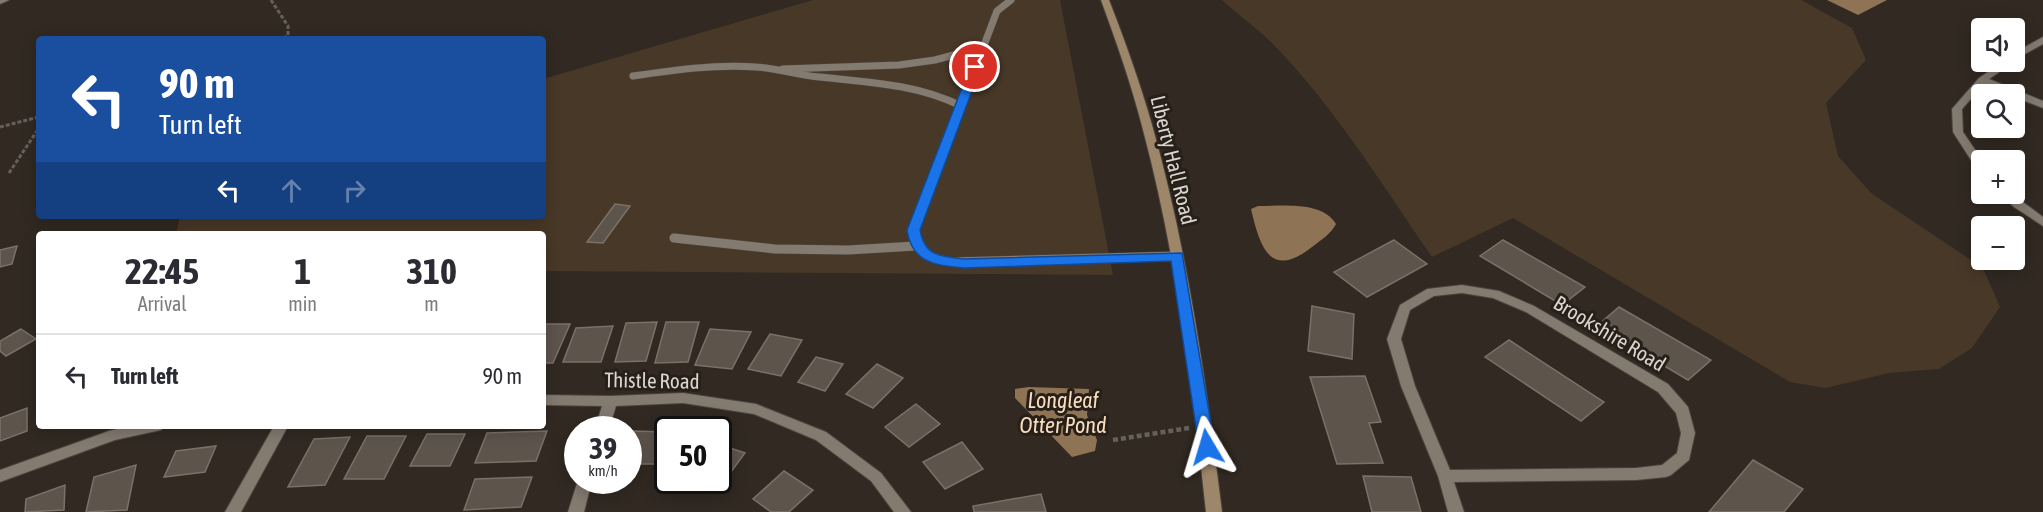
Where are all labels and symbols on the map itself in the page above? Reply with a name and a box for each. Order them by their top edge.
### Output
pin [949,41,1000,92]
street label: Liberty Hall Road [1146,93,1202,227]
street label: Brookshire Road [1550,290,1670,376]
street label: Thistle Road [604,367,700,393]
water label: Longleaf Otter Pond [1020,387,1106,438]
position arrow [1175,415,1239,479]
speed limit sign: 50 [654,416,732,494]

